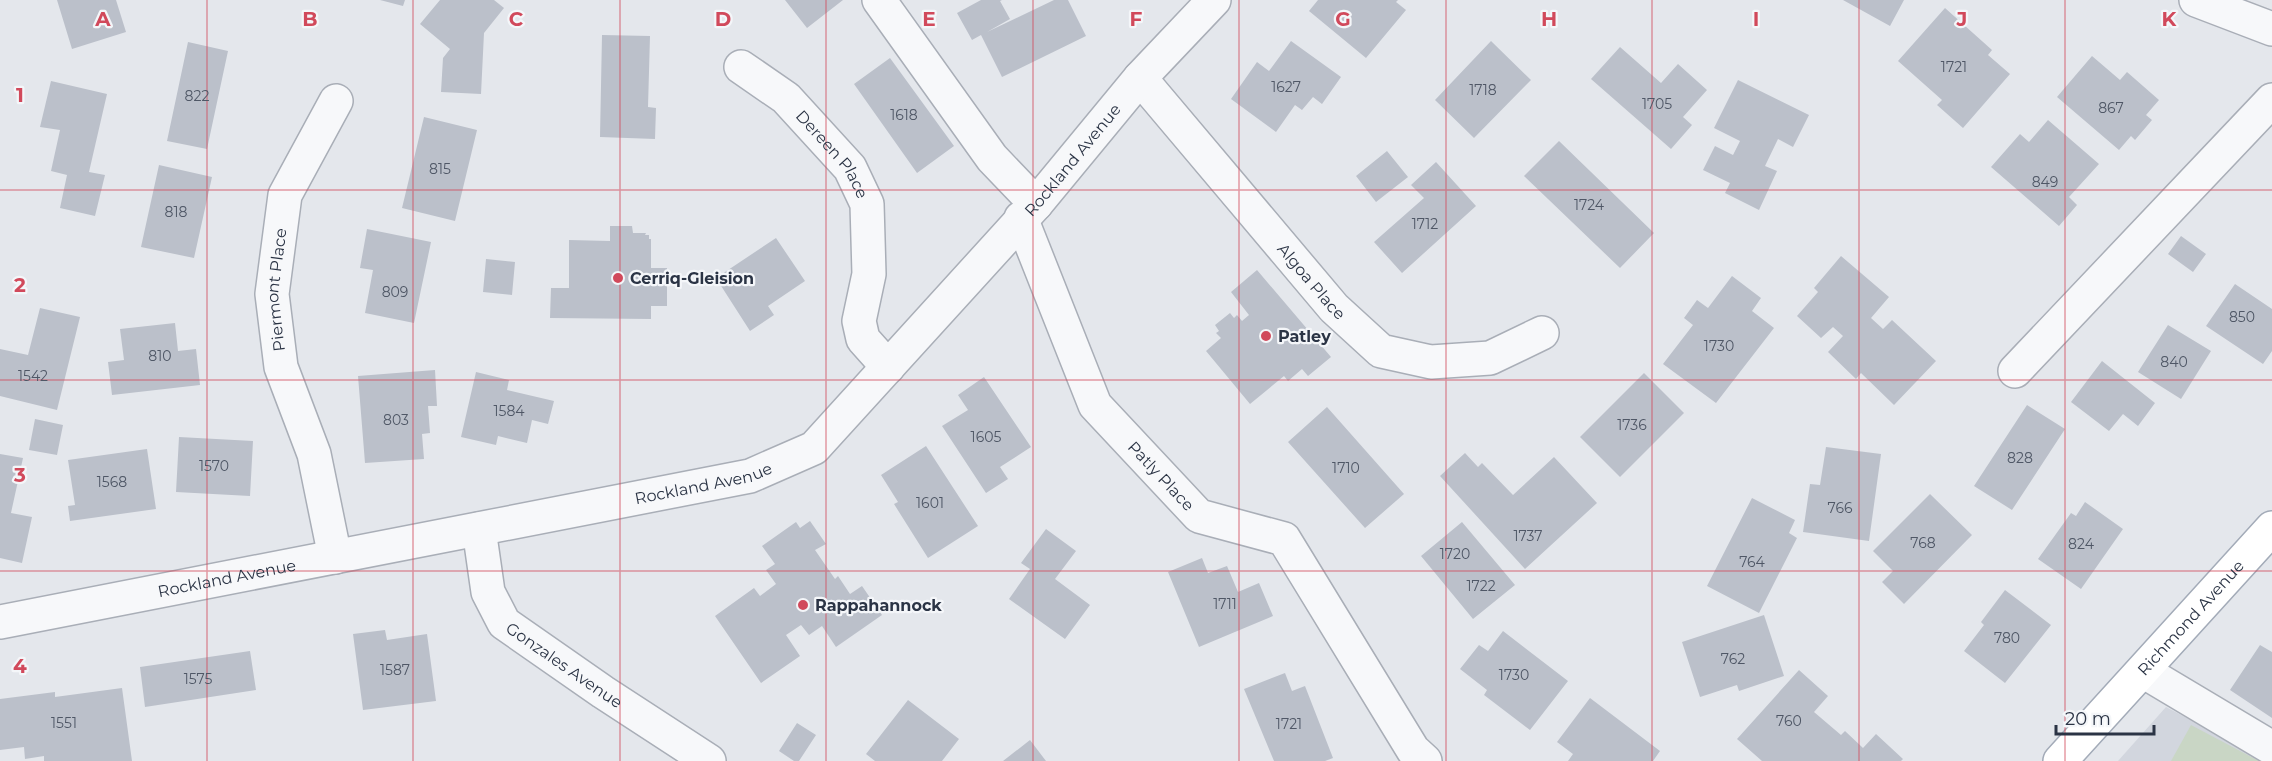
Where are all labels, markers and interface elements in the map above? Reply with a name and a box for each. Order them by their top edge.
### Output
text: A [94,7,111,31]
text: B [302,7,318,31]
text: C [509,7,524,31]
text: D [715,7,731,31]
text: E [922,7,936,31]
text: F [1130,7,1143,31]
text: G [1335,7,1351,31]
text: H [1541,7,1557,31]
text: I [1753,7,1759,31]
text: J [1956,7,1967,31]
text: K [2162,7,2178,31]
house number: 1721 [1941,58,1967,76]
house number: 1627 [1271,78,1301,96]
house number: 1718 [1469,81,1497,99]
text: 1 [16,83,24,107]
house number: 822 [185,87,209,105]
house number: 1705 [1642,95,1672,113]
house number: 867 [2098,99,2124,117]
street label: Rockland Avenue [1021,100,1125,220]
street label: Dereen Place [792,106,872,201]
house number: 1618 [890,106,918,124]
house number: 815 [429,160,451,178]
house number: 849 [2032,173,2058,191]
house number: 1724 [1574,196,1605,214]
house number: 818 [165,203,188,221]
house number: 1712 [1412,215,1438,233]
street label: Piermont Place [263,227,291,352]
street label: Algoa Place [1273,240,1349,324]
place label: Cerriq-Gleision [630,269,754,288]
marker: Cerriq-Gleision [611,271,625,285]
text: 2 [14,273,26,297]
house number: 809 [382,283,408,301]
house number: 850 [2229,308,2255,326]
place label: Patley [1278,327,1331,346]
marker: Patley [1259,329,1273,343]
house number: 1730 [1704,337,1734,355]
house number: 810 [148,347,172,365]
house number: 840 [2160,353,2188,371]
house number: 1542 [18,367,48,385]
house number: 1584 [493,402,525,420]
house number: 803 [383,411,409,429]
house number: 1736 [1617,416,1647,434]
house number: 1605 [971,428,1001,446]
street label: Patly Place [1124,437,1198,515]
house number: 828 [2007,449,2033,467]
house number: 1570 [199,457,229,475]
street label: Rockland Avenue [633,459,775,508]
house number: 1710 [1332,459,1360,477]
text: 3 [13,463,26,487]
house number: 1568 [97,473,127,491]
house number: 1601 [916,494,944,512]
house number: 766 [1827,499,1853,517]
house number: 1737 [1513,527,1543,545]
house number: 768 [1910,534,1936,552]
house number: 824 [2068,535,2095,553]
house number: 1720 [1440,545,1470,563]
house number: 764 [1739,553,1766,571]
street label: Rockland Avenue [156,556,297,601]
street label: Richmond Avenue [2134,556,2248,679]
house number: 1722 [1466,577,1496,595]
house number: 1711 [1213,595,1237,613]
place label: Rappahannock [815,596,942,615]
marker: Rappahannock [796,598,810,612]
street label: Gonzales Avenue [502,618,626,712]
house number: 780 [1994,629,2020,647]
house number: 762 [1721,650,1745,668]
text: 4 [13,654,27,678]
house number: 1587 [380,661,410,679]
house number: 1730 [1499,666,1529,684]
house number: 1575 [184,670,212,688]
scale bar [2056,698,2154,736]
text: 20 m [2065,708,2111,730]
house number: 760 [1776,712,1802,730]
house number: 1551 [51,714,77,732]
house number: 1721 [1276,715,1302,733]

